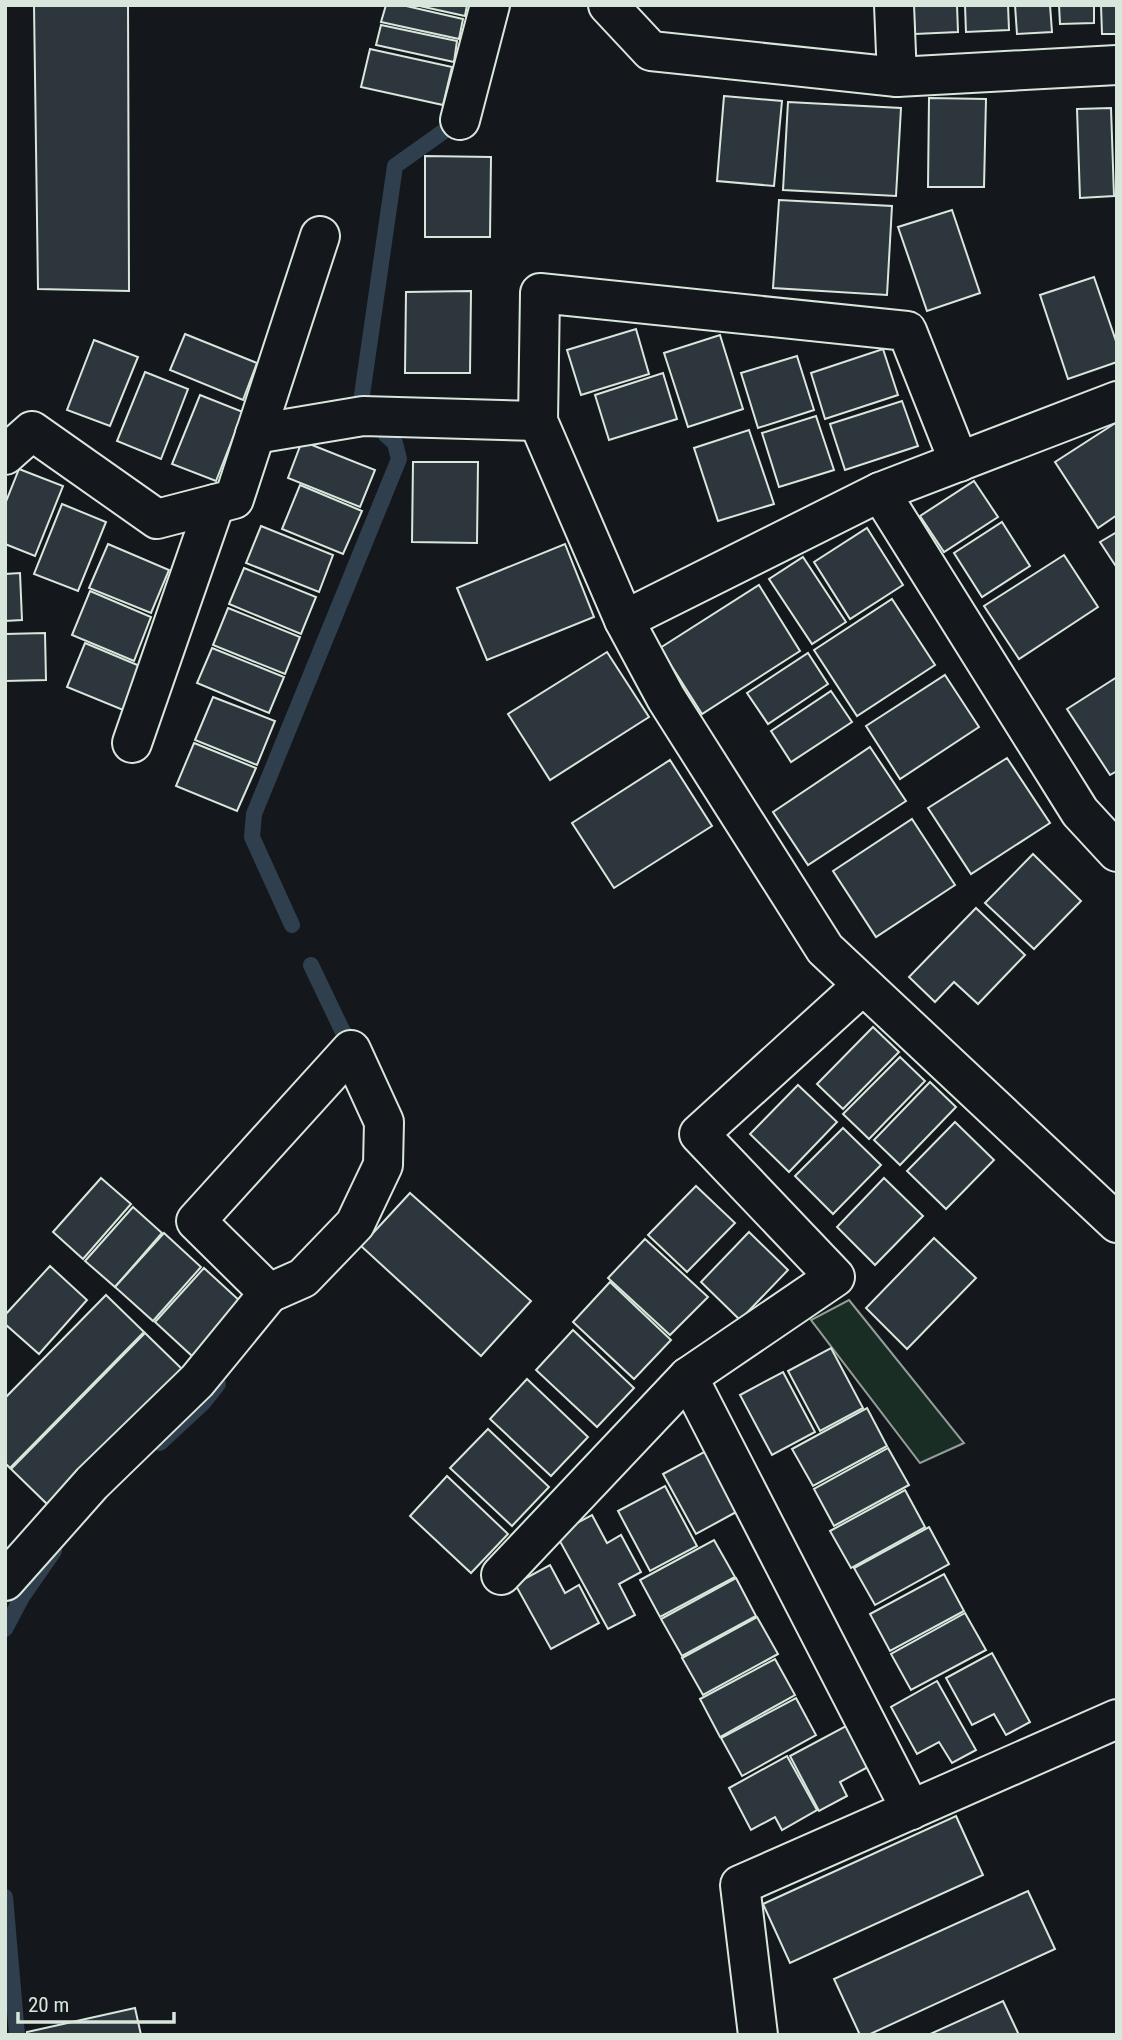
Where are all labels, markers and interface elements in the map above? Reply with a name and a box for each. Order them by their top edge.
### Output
scale bar [18,1980,173,2024]
text: 20 m [28,1993,69,2017]

